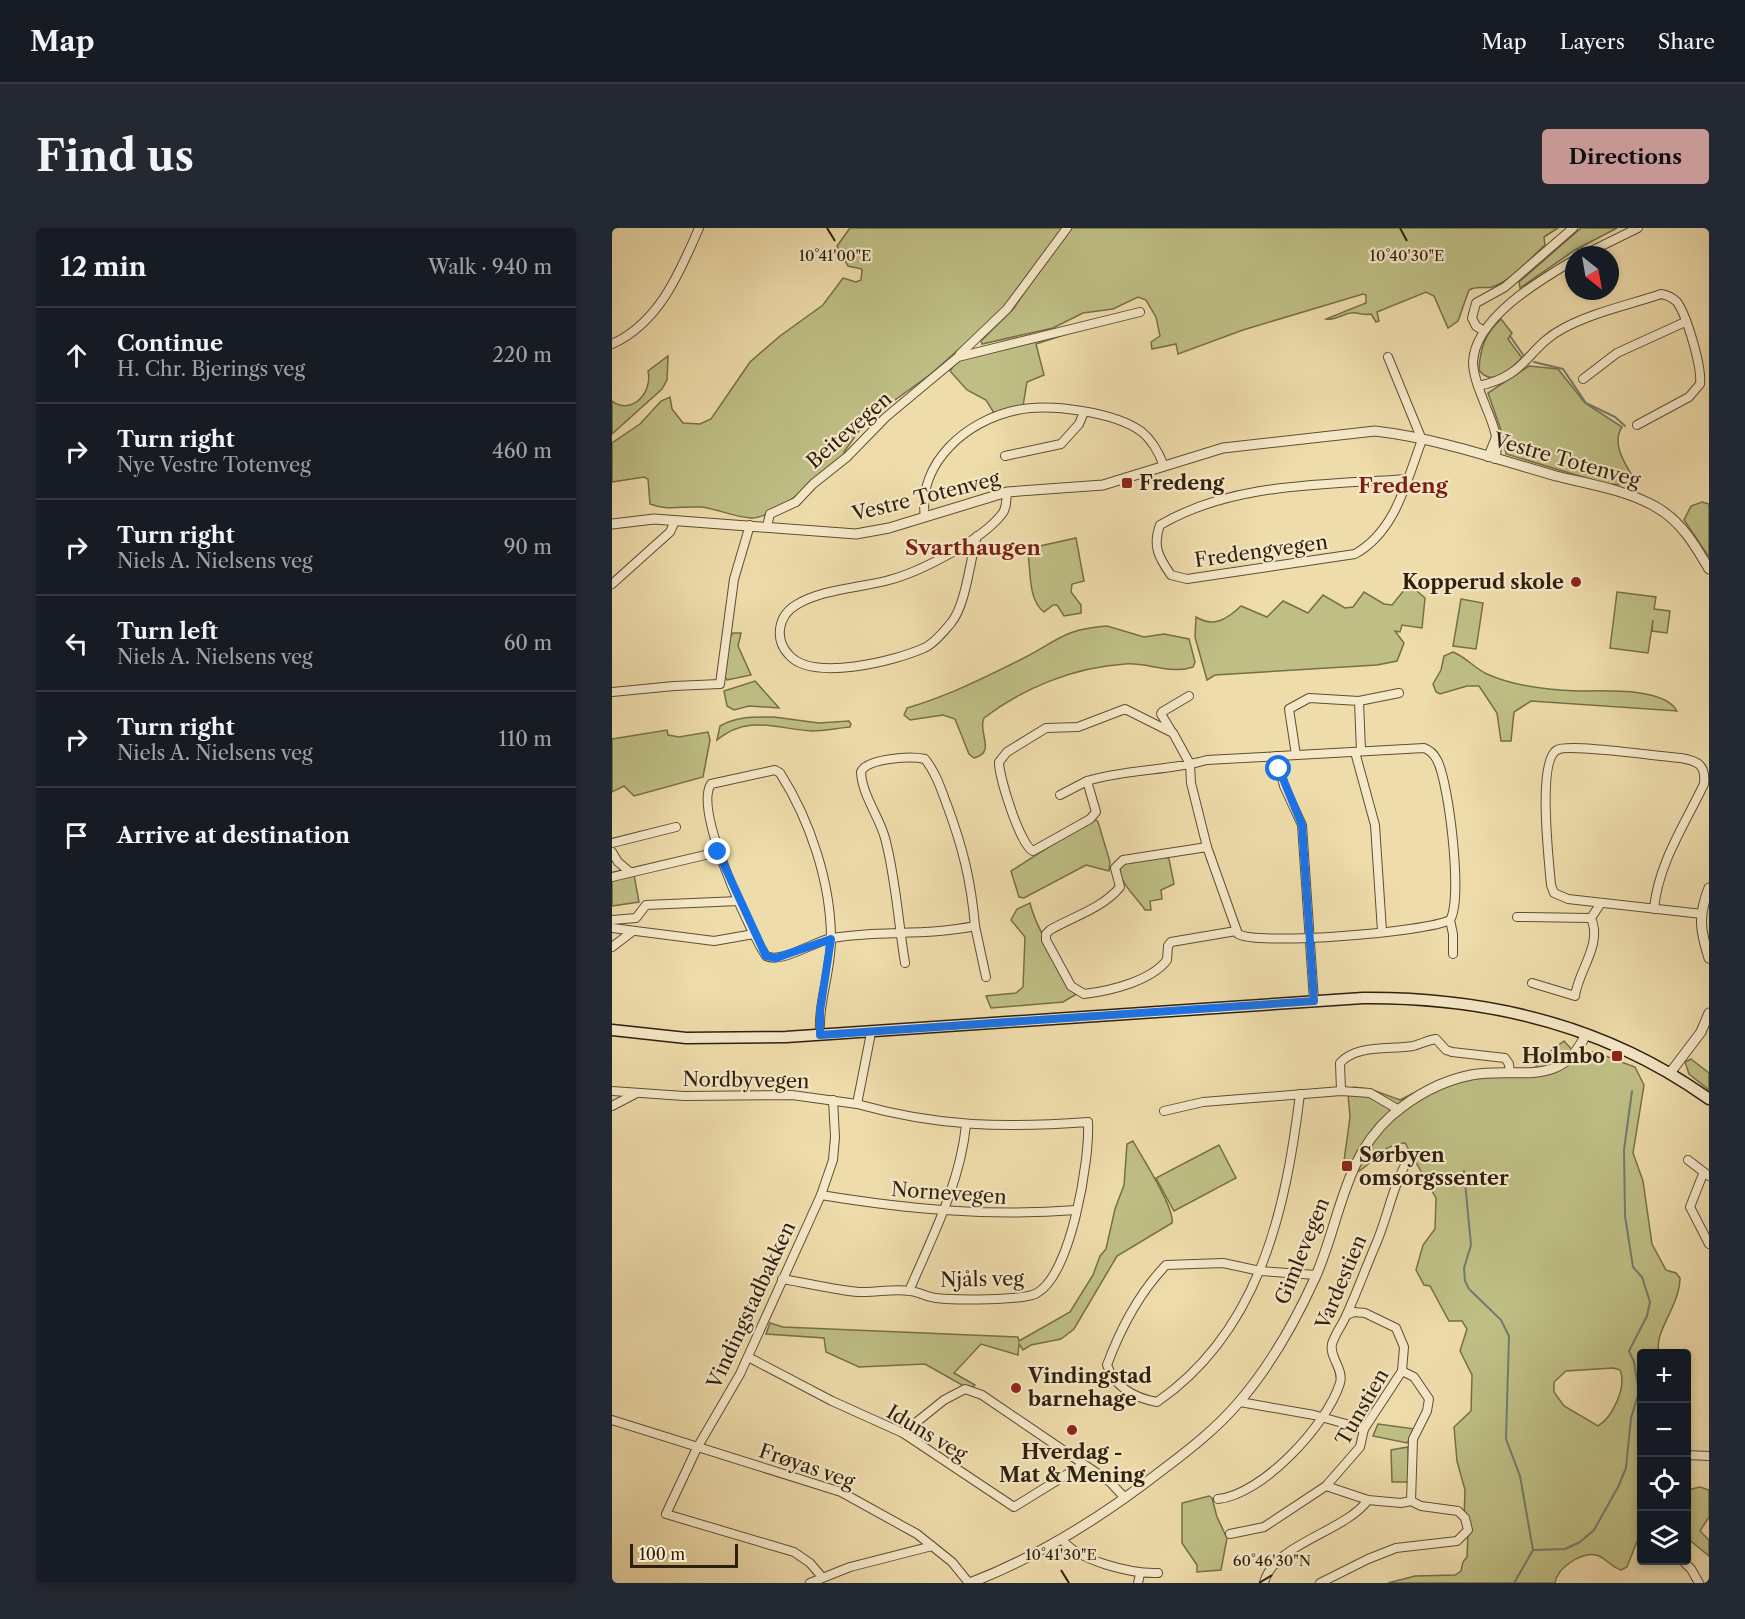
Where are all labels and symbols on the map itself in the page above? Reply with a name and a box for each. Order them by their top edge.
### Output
text: 10°41'00"E [799,246,871,265]
text: 10°40'30"E [1370,246,1444,265]
north arrow [1565,246,1619,300]
street label: Beitevegen [802,386,897,473]
street label: Vestre Totenveg [1490,427,1643,493]
street label: Vestre Totenveg [849,466,1003,526]
place label: Fredeng [1139,471,1225,495]
district label: Fredeng [1358,473,1449,498]
marker: Fredeng [1120,476,1134,490]
street label: Fredengvegen [1193,530,1330,572]
district label: Svarthaugen [905,535,1042,560]
place label: Kopperud skole [1402,570,1564,594]
marker: Kopperud skole [1569,575,1583,589]
route start [1265,755,1291,781]
route end [704,838,730,864]
place label: Holmbo [1522,1044,1605,1068]
marker: Holmbo [1610,1049,1624,1063]
street label: Nordbyvegen [682,1067,810,1093]
place label: Sørbyen omsorgssenter [1359,1143,1509,1190]
marker: Sørbyen omsorgssenter [1340,1159,1354,1173]
street label: Nornevegen [890,1177,1008,1209]
street label: Gimlevegen [1270,1194,1335,1308]
street label: Vindingstadbakken [701,1217,800,1393]
street label: Vardestien [1310,1231,1372,1334]
street label: Njåls veg [940,1266,1025,1292]
place label: Vindingstad barnehage [1027,1364,1153,1411]
street label: Tunstien [1330,1364,1394,1450]
marker: Vindingstad barnehage [1009,1381,1023,1395]
street label: Iduns veg [882,1400,972,1467]
marker: Hverdag - Mat & Mening [1065,1423,1079,1437]
street label: Frøyas veg [756,1438,858,1494]
place label: Hverdag - Mat & Mening [999,1440,1145,1487]
scale bar [630,1541,738,1568]
text: 10°41'30"E [1025,1545,1097,1564]
text: 60°46'30"N [1233,1551,1311,1570]

